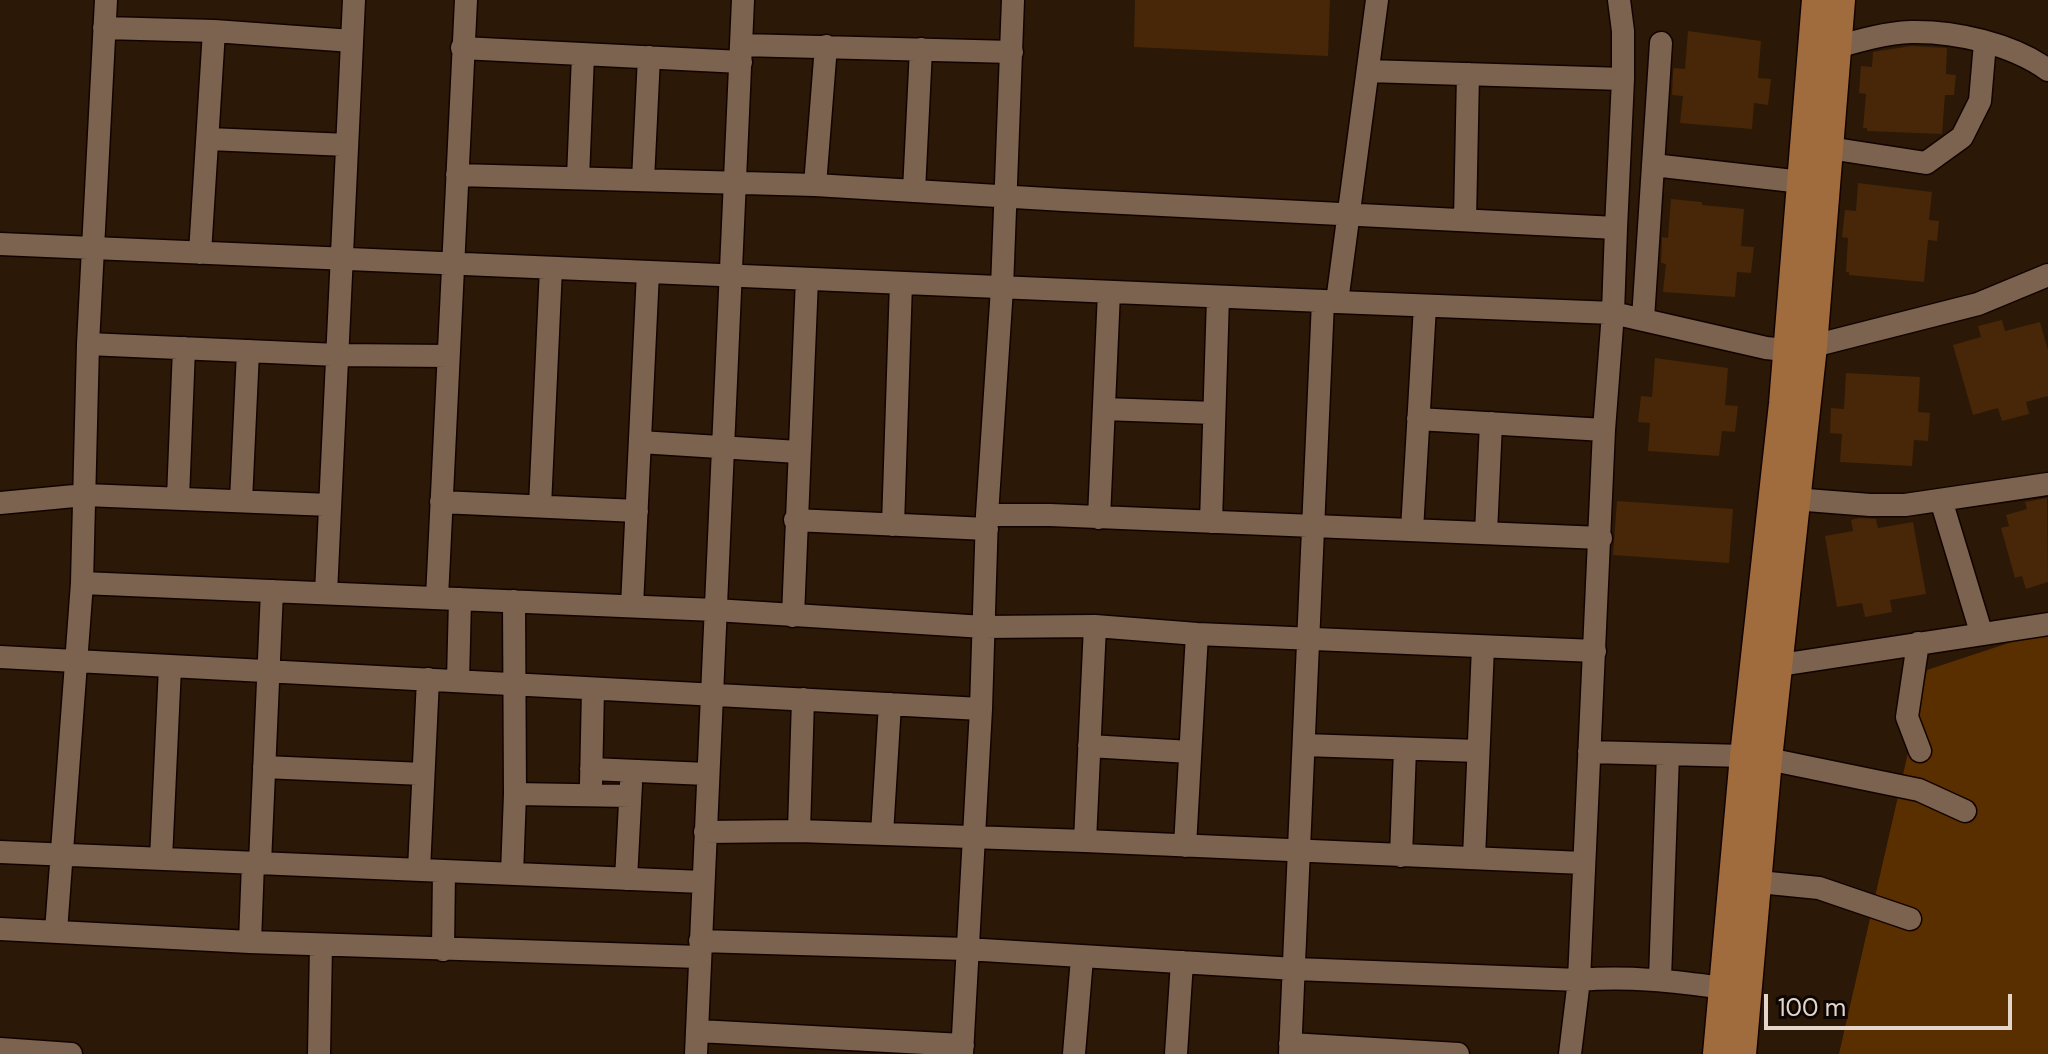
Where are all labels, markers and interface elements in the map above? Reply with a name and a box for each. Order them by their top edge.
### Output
scale bar [1768,978,2016,1028]
text: 100 m [1778,992,1846,1023]

